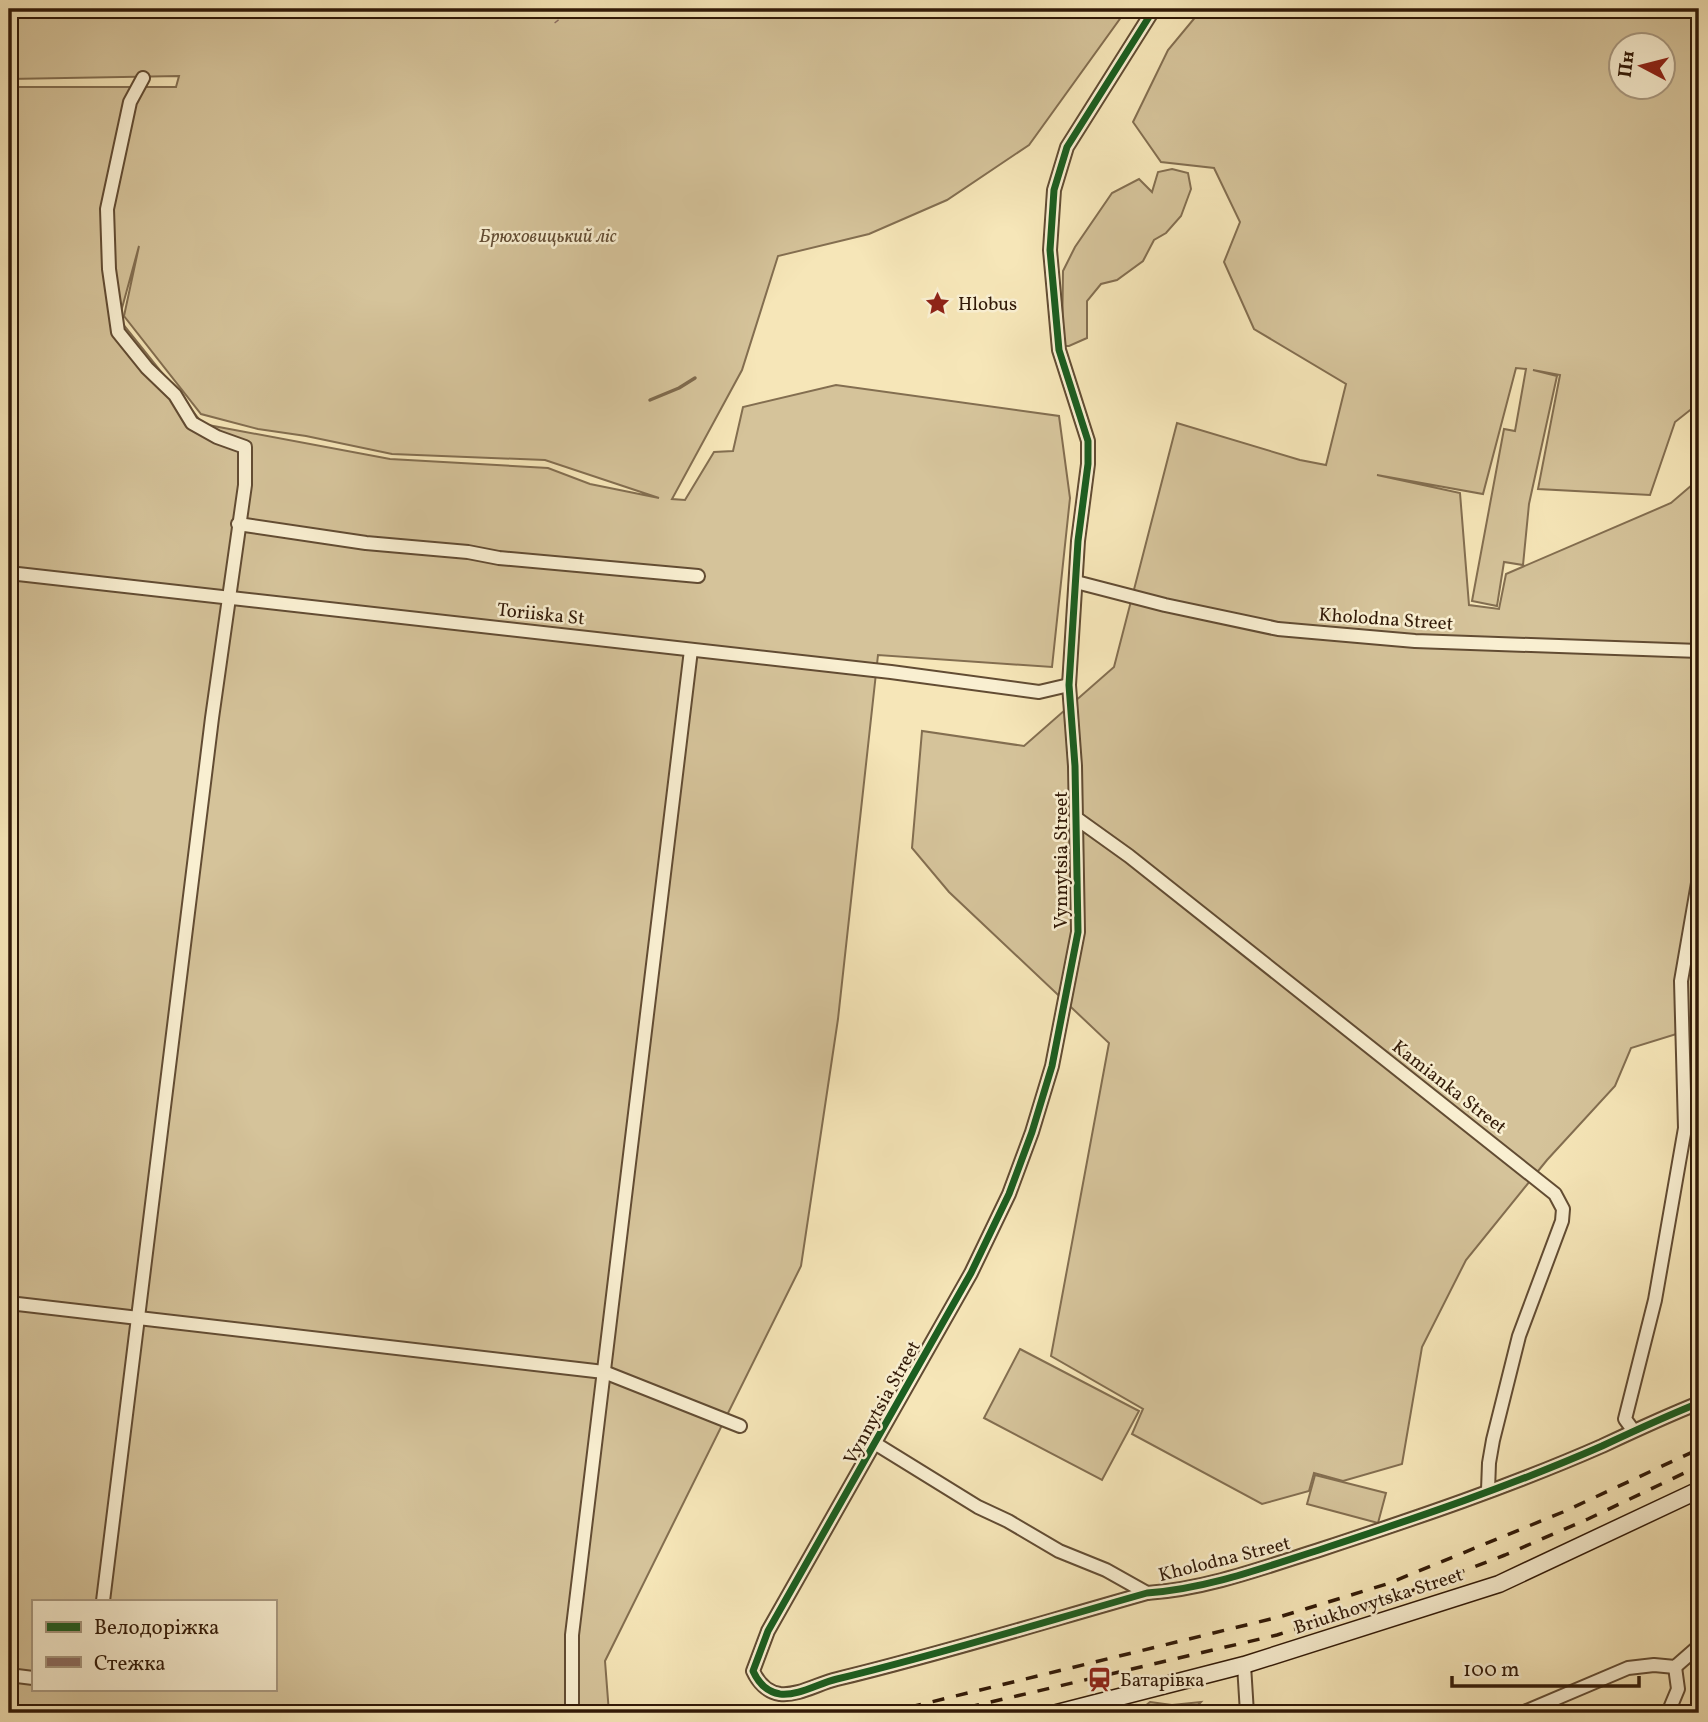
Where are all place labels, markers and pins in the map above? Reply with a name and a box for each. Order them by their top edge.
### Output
place icon: Hlobus [924,289,952,317]
place label: Hlobus [958,292,1017,318]
station icon: Батарівка [1086,1665,1114,1693]
place label: Батарівка [1120,1668,1205,1694]

